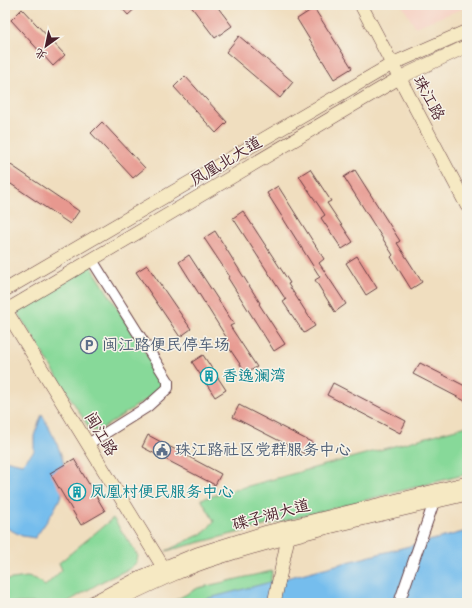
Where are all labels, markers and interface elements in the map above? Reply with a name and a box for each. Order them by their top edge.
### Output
north arrow [26,26,66,66]
text: 北 [32,46,49,63]
street label: 珠江路 [409,72,449,124]
street label: 凤凰北大道 [187,132,265,190]
parking icon: 闽江路便民停车场 [79,335,99,355]
place label: 闽江路便民停车场 [102,335,230,355]
building icon: 香逸澜湾 [199,366,219,386]
place label: 香逸澜湾 [222,366,286,386]
street label: 闽江路 [80,408,122,460]
public building icon: 珠江路社区党群服务中心 [152,440,172,460]
place label: 珠江路社区党群服务中心 [175,440,351,460]
building icon: 凤凰村便民服务中心 [67,482,87,502]
place label: 凤凰村便民服务中心 [90,482,234,502]
street label: 碟子湖大道 [230,495,312,535]

